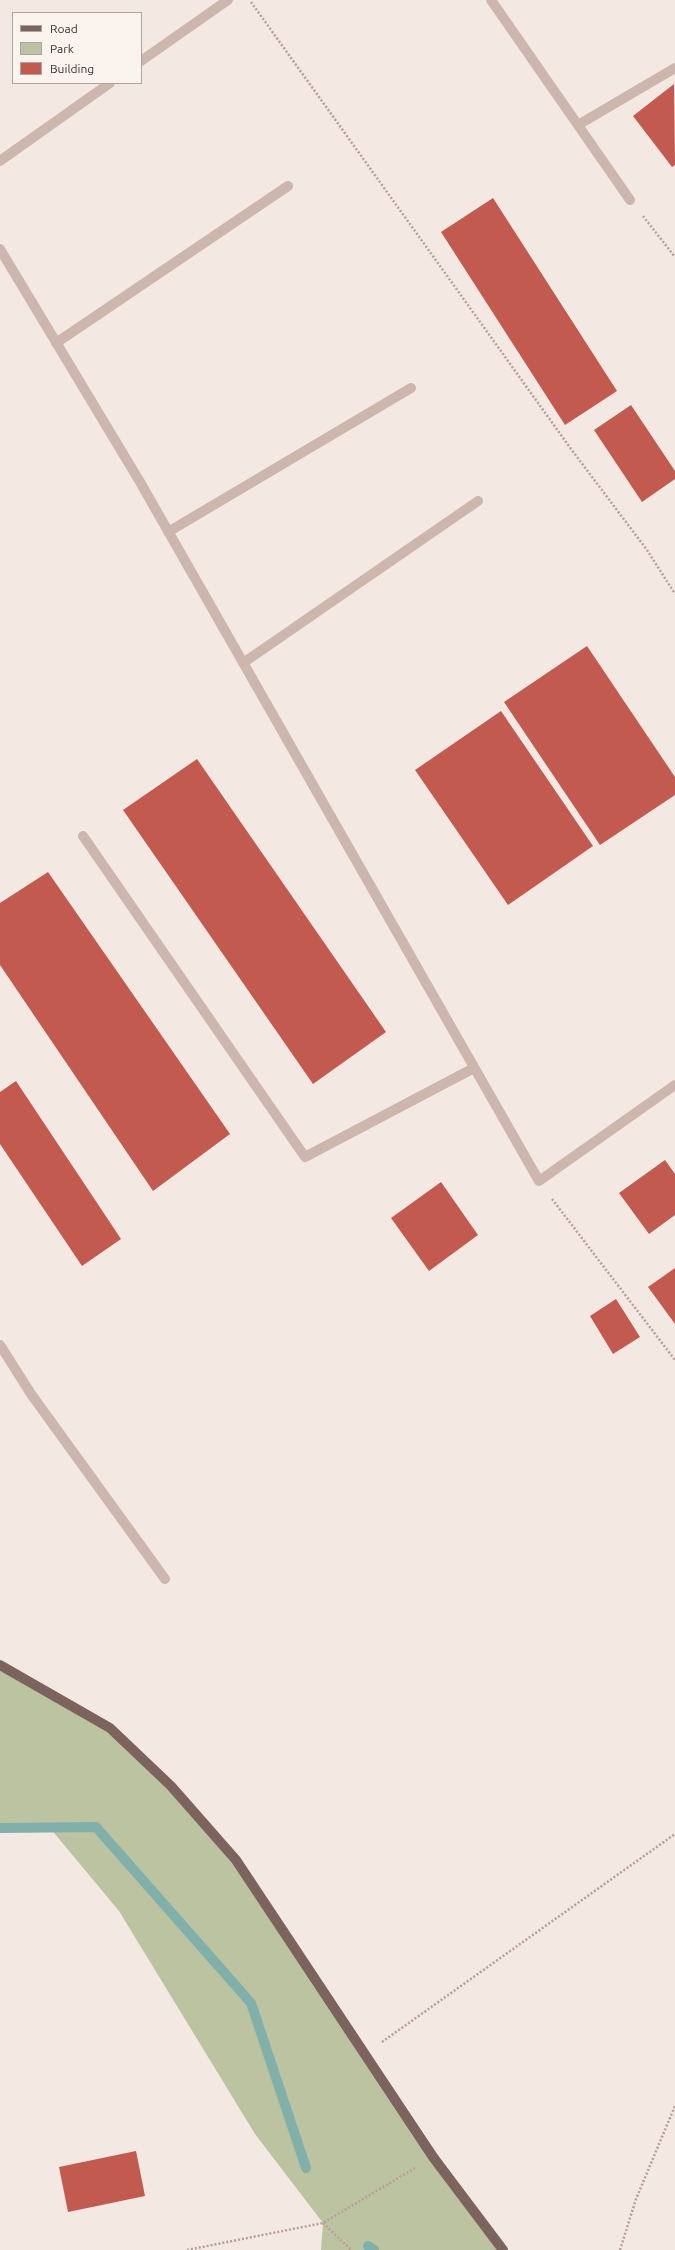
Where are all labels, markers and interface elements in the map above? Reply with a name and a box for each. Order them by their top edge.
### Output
legend [12,12,142,84]
text: Road [50,22,78,35]
text: Park [50,42,74,55]
text: Building [50,62,94,75]

